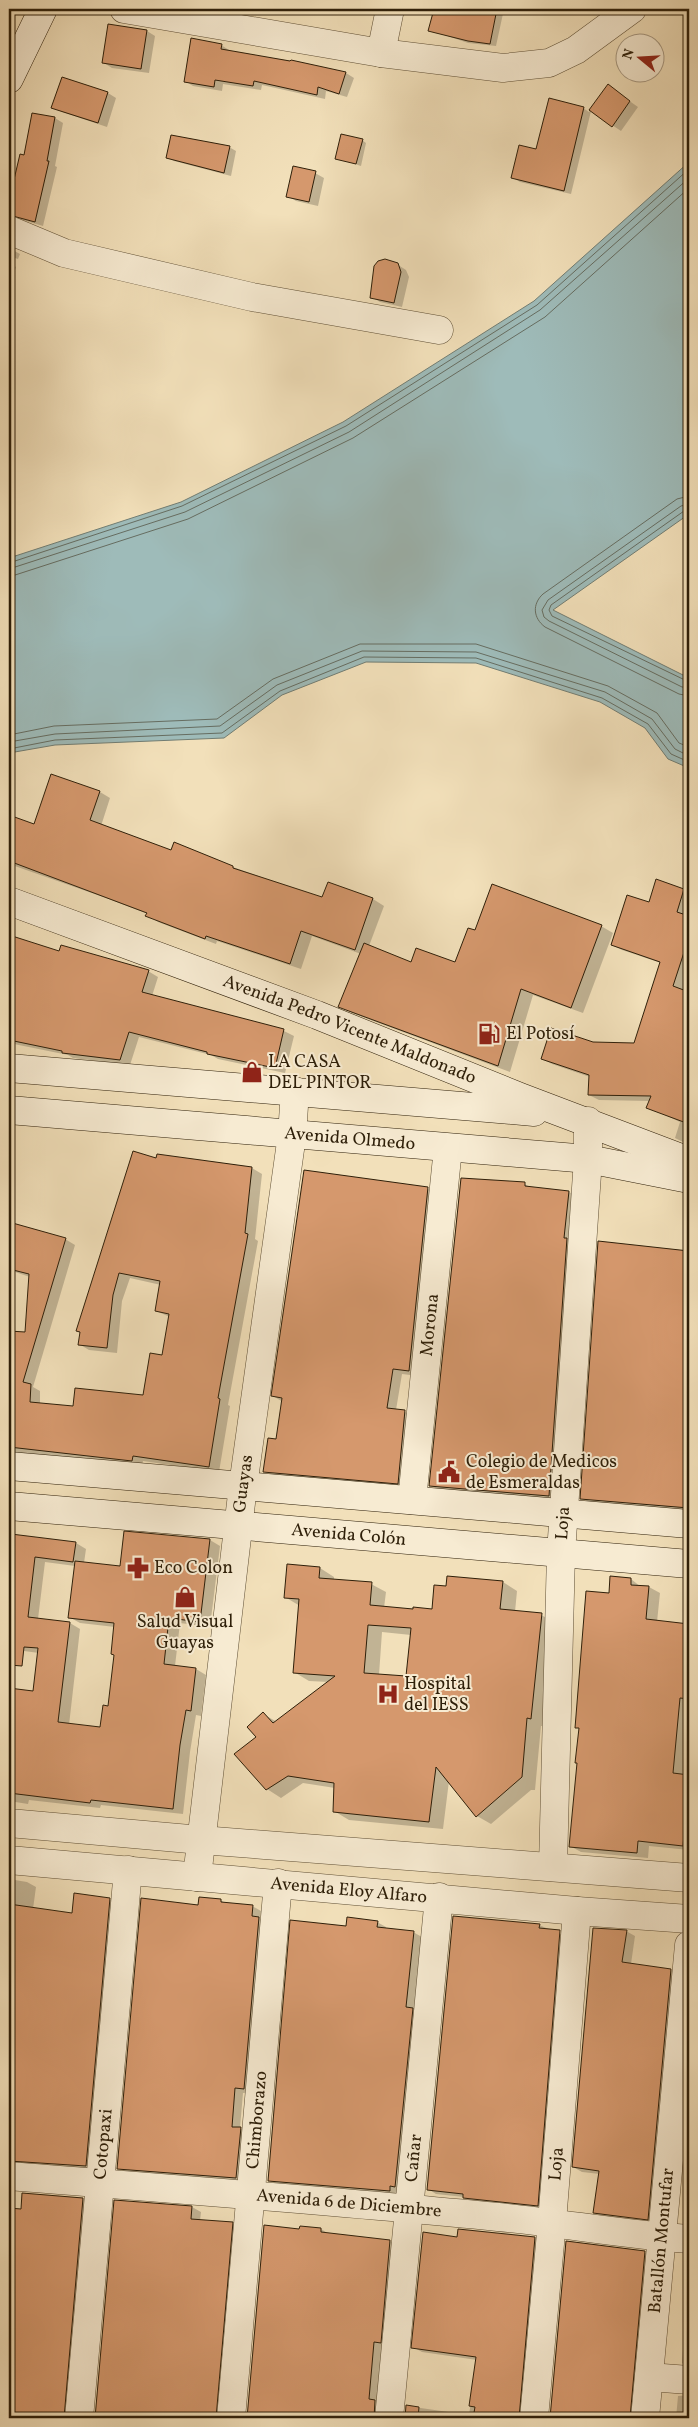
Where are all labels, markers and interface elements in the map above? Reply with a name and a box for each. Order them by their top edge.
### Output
north arrow [616,32,666,82]
text: N [618,47,640,62]
street label: Avenida Pedro Vicente Maldonado [219,969,480,1091]
fuel station icon: El Potosí [476,1021,502,1047]
place label: El Potosí [506,1022,575,1047]
place label: LA CASA DEL PINTOR [268,1050,372,1096]
shop icon: LA CASA DEL PINTOR [239,1059,265,1085]
street label: Avenida Olmedo [283,1121,416,1157]
street label: Morona [414,1292,446,1357]
place label: Colegio de Medicos de Esmeraldas [466,1450,617,1496]
street label: Guayas [227,1453,260,1514]
public building icon: Colegio de Medicos de Esmeraldas [436,1459,462,1485]
street label: Loja [549,1505,577,1541]
street label: Avenida Colón [290,1518,408,1552]
pharmacy icon: Eco Colon [125,1555,151,1581]
place label: Eco Colon [154,1556,233,1581]
shop icon: Salud Visual Guayas [172,1584,198,1610]
place label: Salud Visual Guayas [137,1610,233,1656]
place label: Hospital del IESS [404,1672,471,1718]
hospital icon: Hospital del IESS [375,1681,401,1707]
street label: Avenida Eloy Alfaro [269,1871,428,1910]
street label: Chimborazo [240,2070,274,2170]
street label: Cotopaxi [88,2108,119,2181]
street label: Cañar [399,2133,429,2183]
street label: Loja [543,2146,570,2182]
street label: Batallón Montufar [642,2167,681,2315]
street label: Avenida 6 de Diciembre [255,2183,443,2224]

